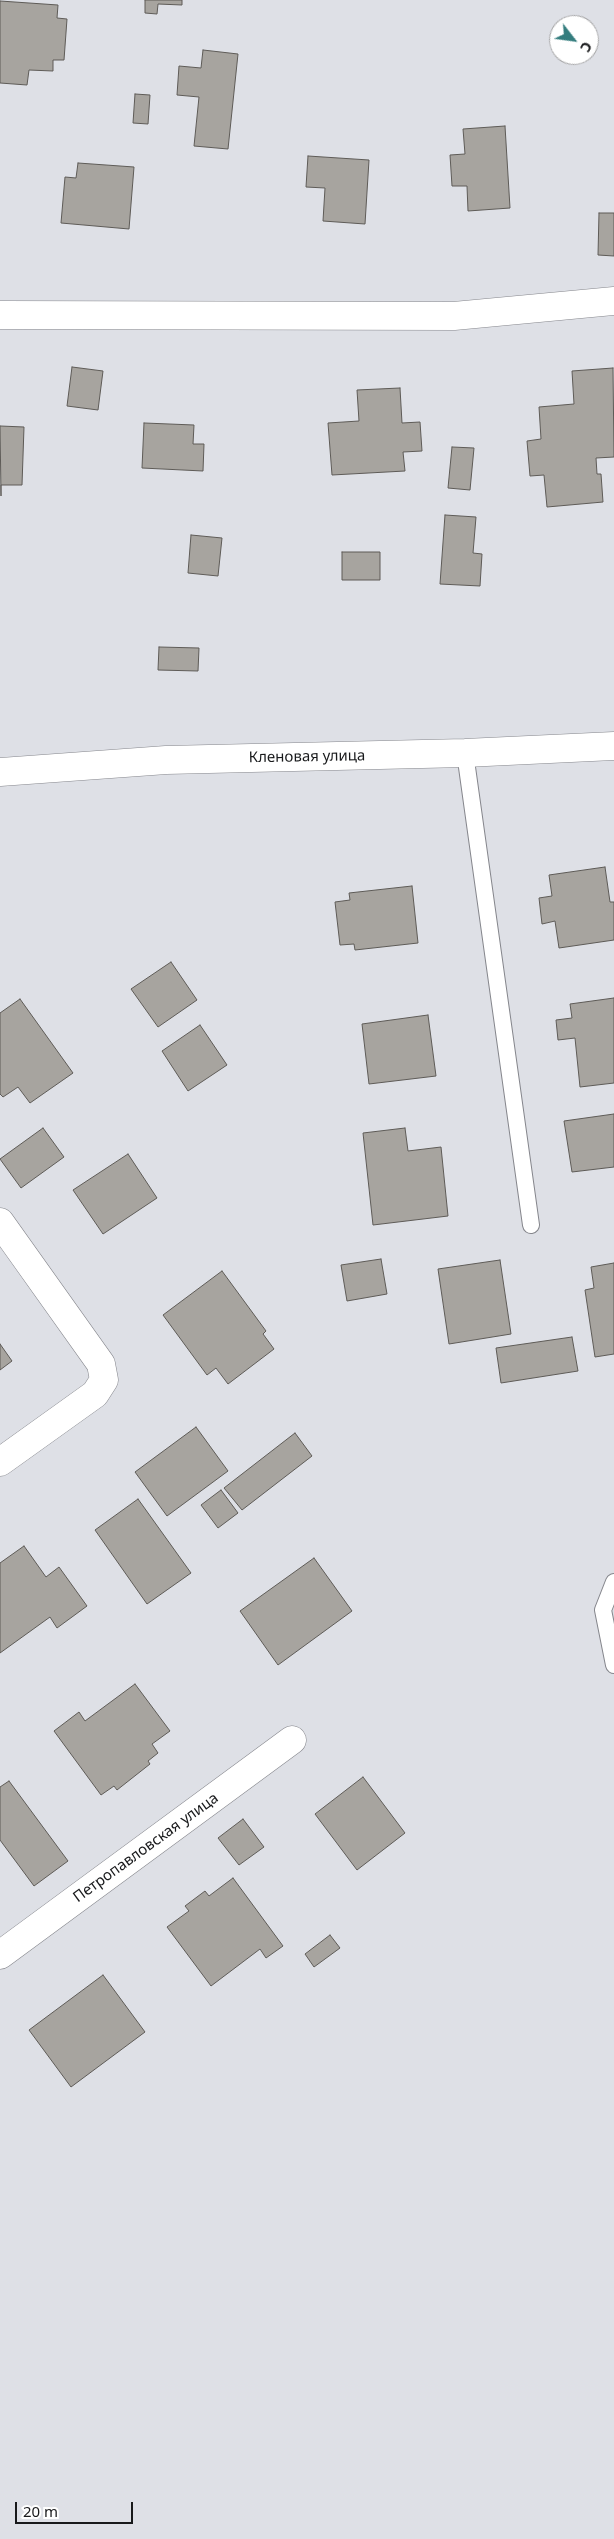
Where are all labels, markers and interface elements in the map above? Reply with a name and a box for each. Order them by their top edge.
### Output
north arrow [549,15,599,65]
text: С [576,39,597,56]
street label: Кленовая улица [249,747,365,767]
street label: Петропавловская улица [70,1789,222,1907]
scale bar [18,2492,135,2524]
text: 20 m [23,2501,58,2521]

